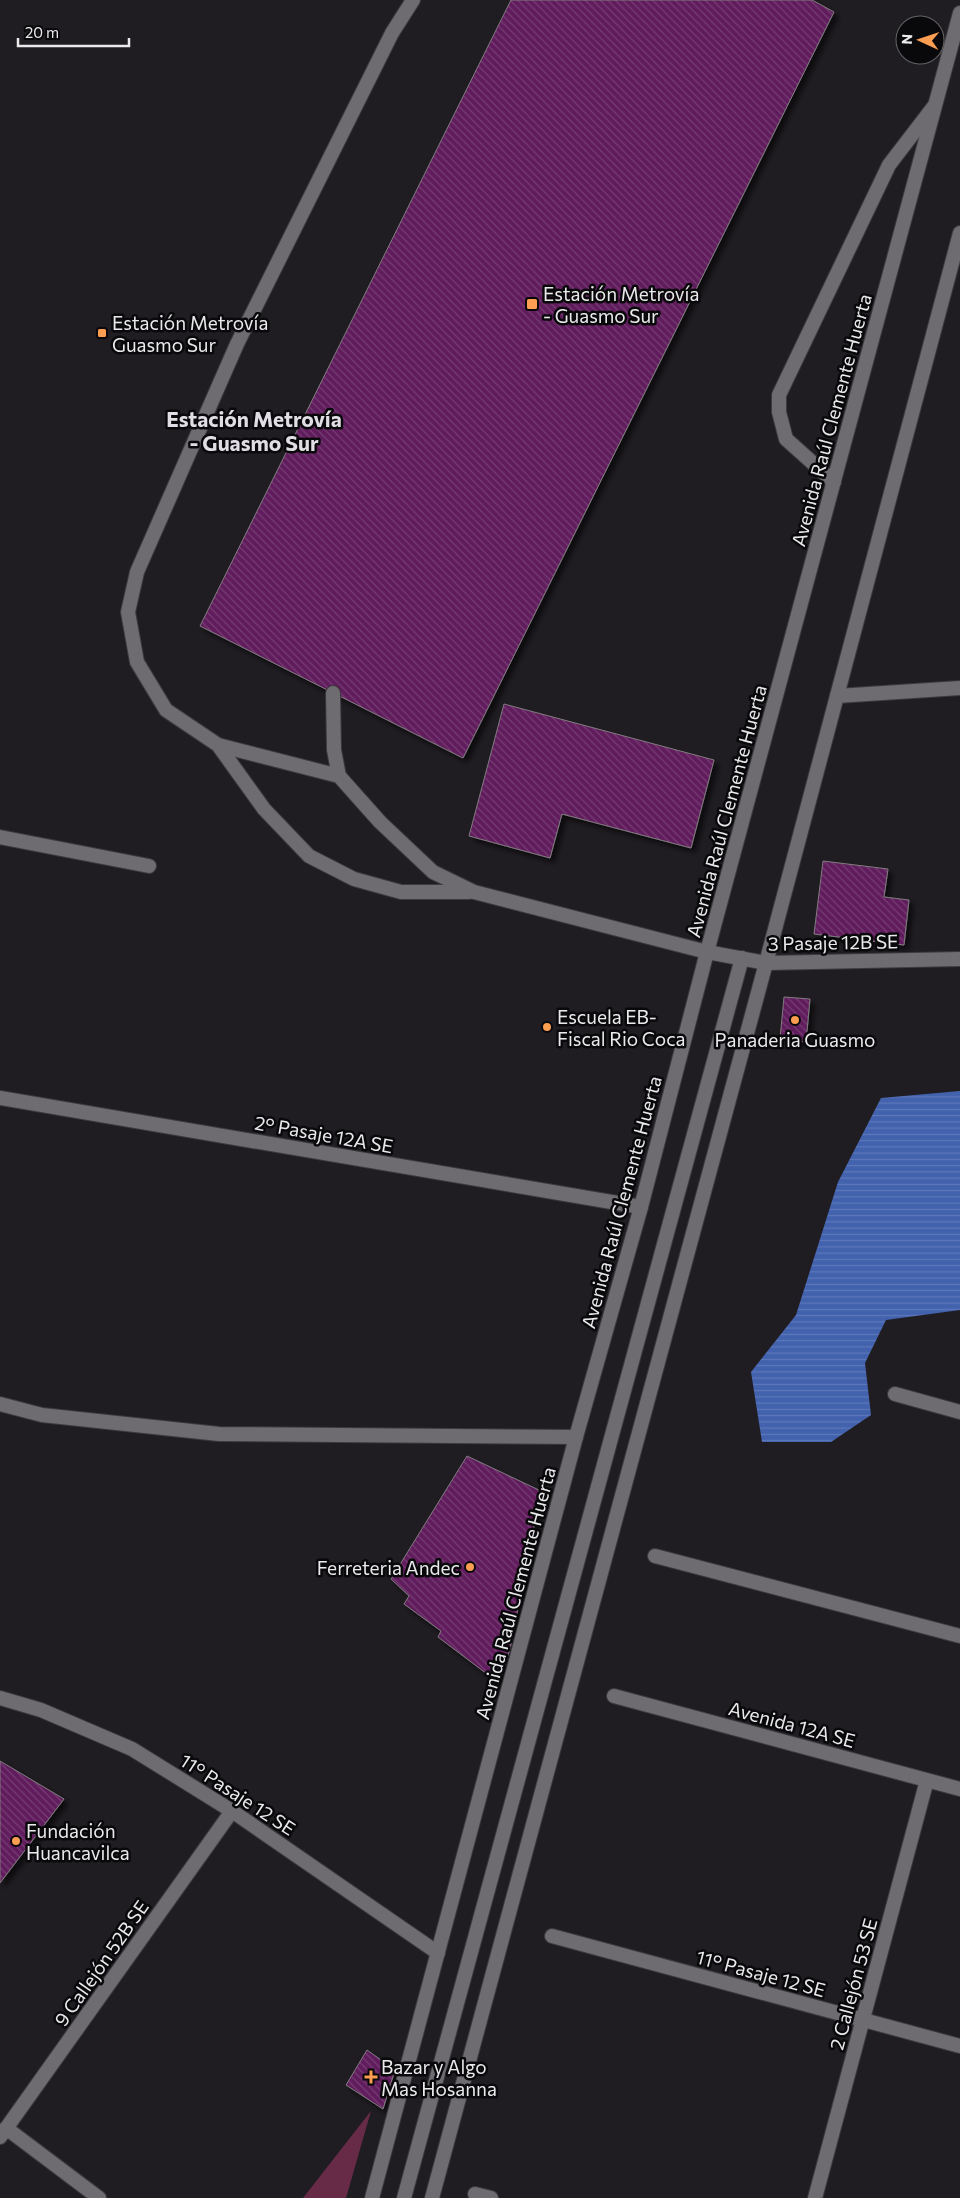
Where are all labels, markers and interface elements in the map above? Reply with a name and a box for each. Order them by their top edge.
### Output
scale bar [18,15,129,47]
north arrow [895,15,945,65]
text: 20 m [25,23,59,41]
text: N [898,34,915,45]
place label: Estación Metrovía - Guasmo Sur [543,282,699,327]
street label: Avenida Raúl Clemente Huerta [786,291,876,549]
marker: Estación Metrovía - Guasmo Sur [525,297,539,311]
place label: Estación Metrovía Guasmo Sur [112,311,268,356]
marker: Estación Metrovía Guasmo Sur [96,327,108,339]
district label: Estación Metrovía - Guasmo Sur [166,406,342,455]
street label: Avenida Raúl Clemente Huerta [681,682,771,940]
street label: 3 Pasaje 12B SE [768,929,898,955]
place label: Escuela EB- Fiscal Rio Coca [557,1005,686,1050]
marker: Panaderia Guasmo [789,1014,801,1026]
marker: Escuela EB- Fiscal Rio Coca [541,1021,553,1033]
place label: Panaderia Guasmo [715,1028,875,1051]
street label: Avenida Raúl Clemente Huerta [576,1073,666,1331]
street label: 2° Pasaje 12A SE [253,1111,395,1157]
street label: Avenida Raúl Clemente Huerta [470,1464,560,1722]
place label: Ferreteria Andec [317,1556,460,1579]
marker: Ferreteria Andec [464,1561,476,1573]
street label: Avenida 12A SE [726,1696,858,1752]
street label: 11° Pasaje 12 SE [176,1748,300,1840]
place label: Fundación Huancavilca [26,1819,130,1864]
marker: Fundación Huancavilca [10,1835,22,1847]
street label: 9 Callejón 52B SE [49,1896,153,2030]
street label: 2 Callejón 53 SE [824,1916,882,2052]
street label: 11° Pasaje 12 SE [694,1945,828,2001]
place label: Bazar y Algo Mas Hosanna [381,2055,497,2100]
marker: Bazar y Algo Mas Hosanna [365,2071,377,2083]

